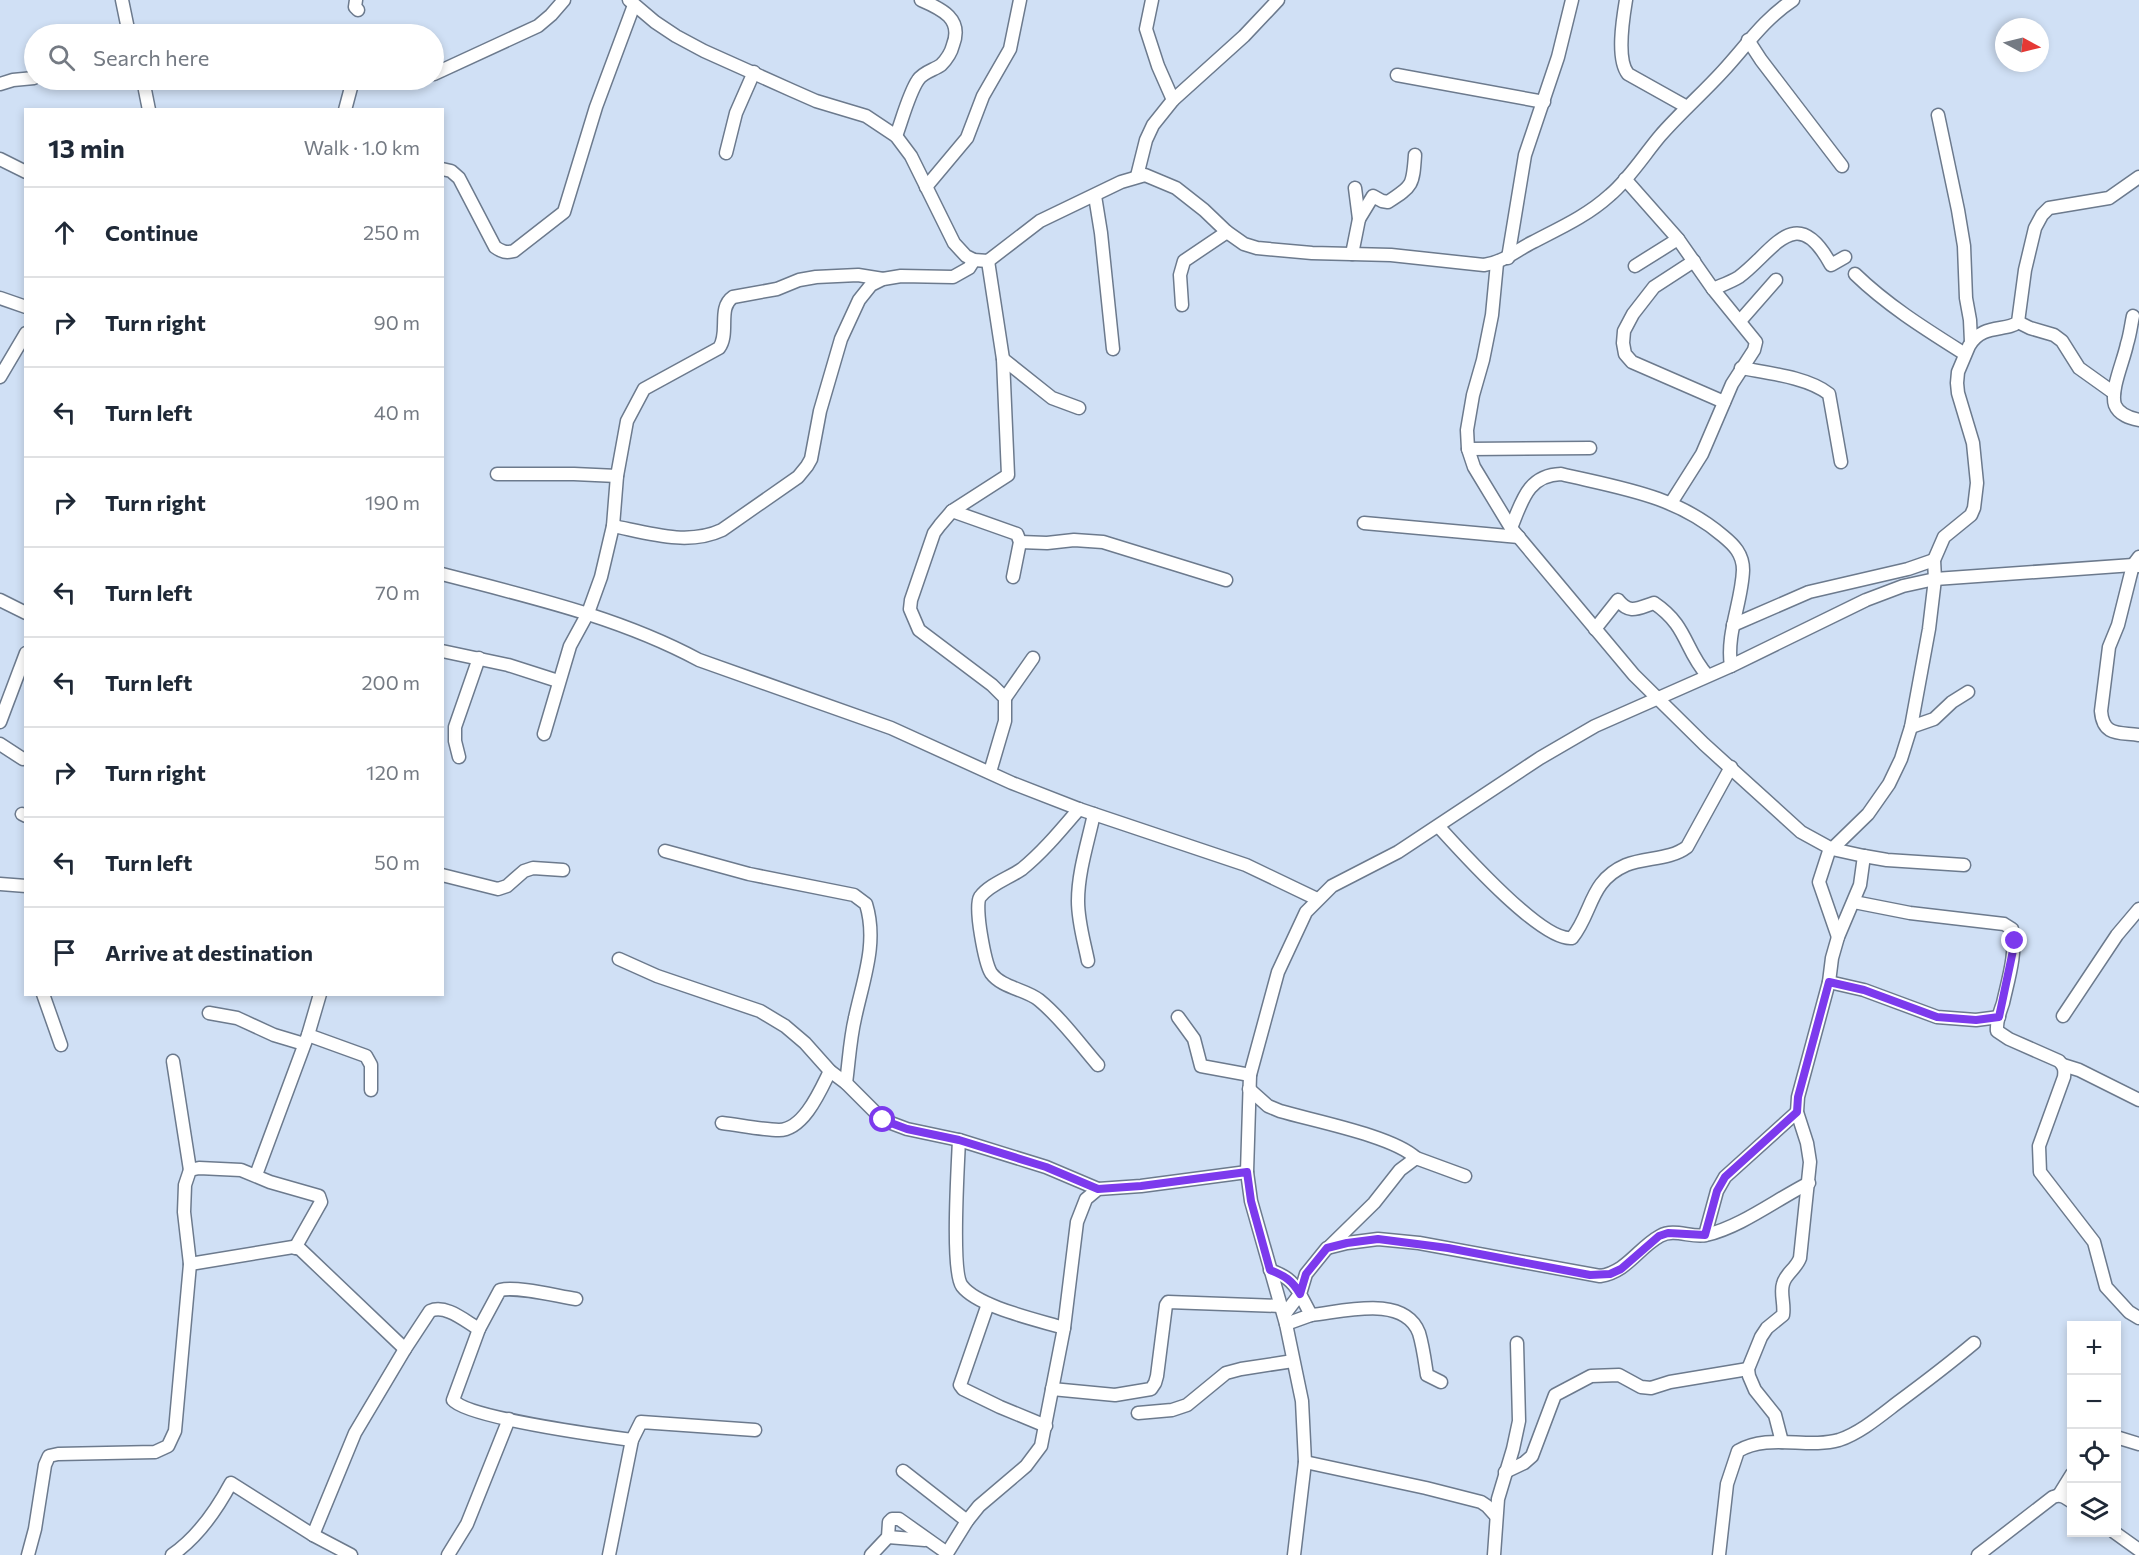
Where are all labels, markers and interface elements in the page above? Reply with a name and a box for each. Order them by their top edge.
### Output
north arrow [1995,18,2049,72]
search box [24,24,444,90]
icon: search [45,41,78,74]
text: Search here [93,44,209,71]
text: 13 min [48,132,125,163]
text: Walk · 1.0 km [304,135,420,159]
icon: ahead [48,216,81,249]
text: Continue [105,219,198,246]
text: 250 m [363,220,420,244]
icon: right [48,306,81,339]
text: Turn right [105,309,206,336]
text: 90 m [374,310,420,334]
icon: left [48,396,81,429]
text: Turn left [105,399,192,426]
text: 40 m [374,400,420,424]
icon: right [48,486,81,519]
text: Turn right [105,489,206,516]
text: 190 m [365,490,420,514]
icon: left [48,576,81,609]
text: Turn left [105,579,192,606]
text: 70 m [375,580,420,604]
icon: left [48,666,81,699]
text: Turn left [105,669,192,696]
text: 200 m [362,670,420,694]
icon: right [48,756,81,789]
text: Turn right [105,759,206,786]
text: 120 m [366,760,420,784]
icon: left [48,846,81,879]
text: Turn left [105,849,192,876]
text: 50 m [374,850,420,874]
route end [2001,927,2027,953]
icon: arrive [48,936,81,969]
text: Arrive at destination [105,939,313,966]
route start [869,1106,895,1132]
map controls [2067,1321,2121,1537]
button: + [2067,1321,2121,1375]
button: − [2067,1375,2121,1429]
button: locate [2067,1429,2121,1483]
button: layers [2067,1483,2121,1537]

